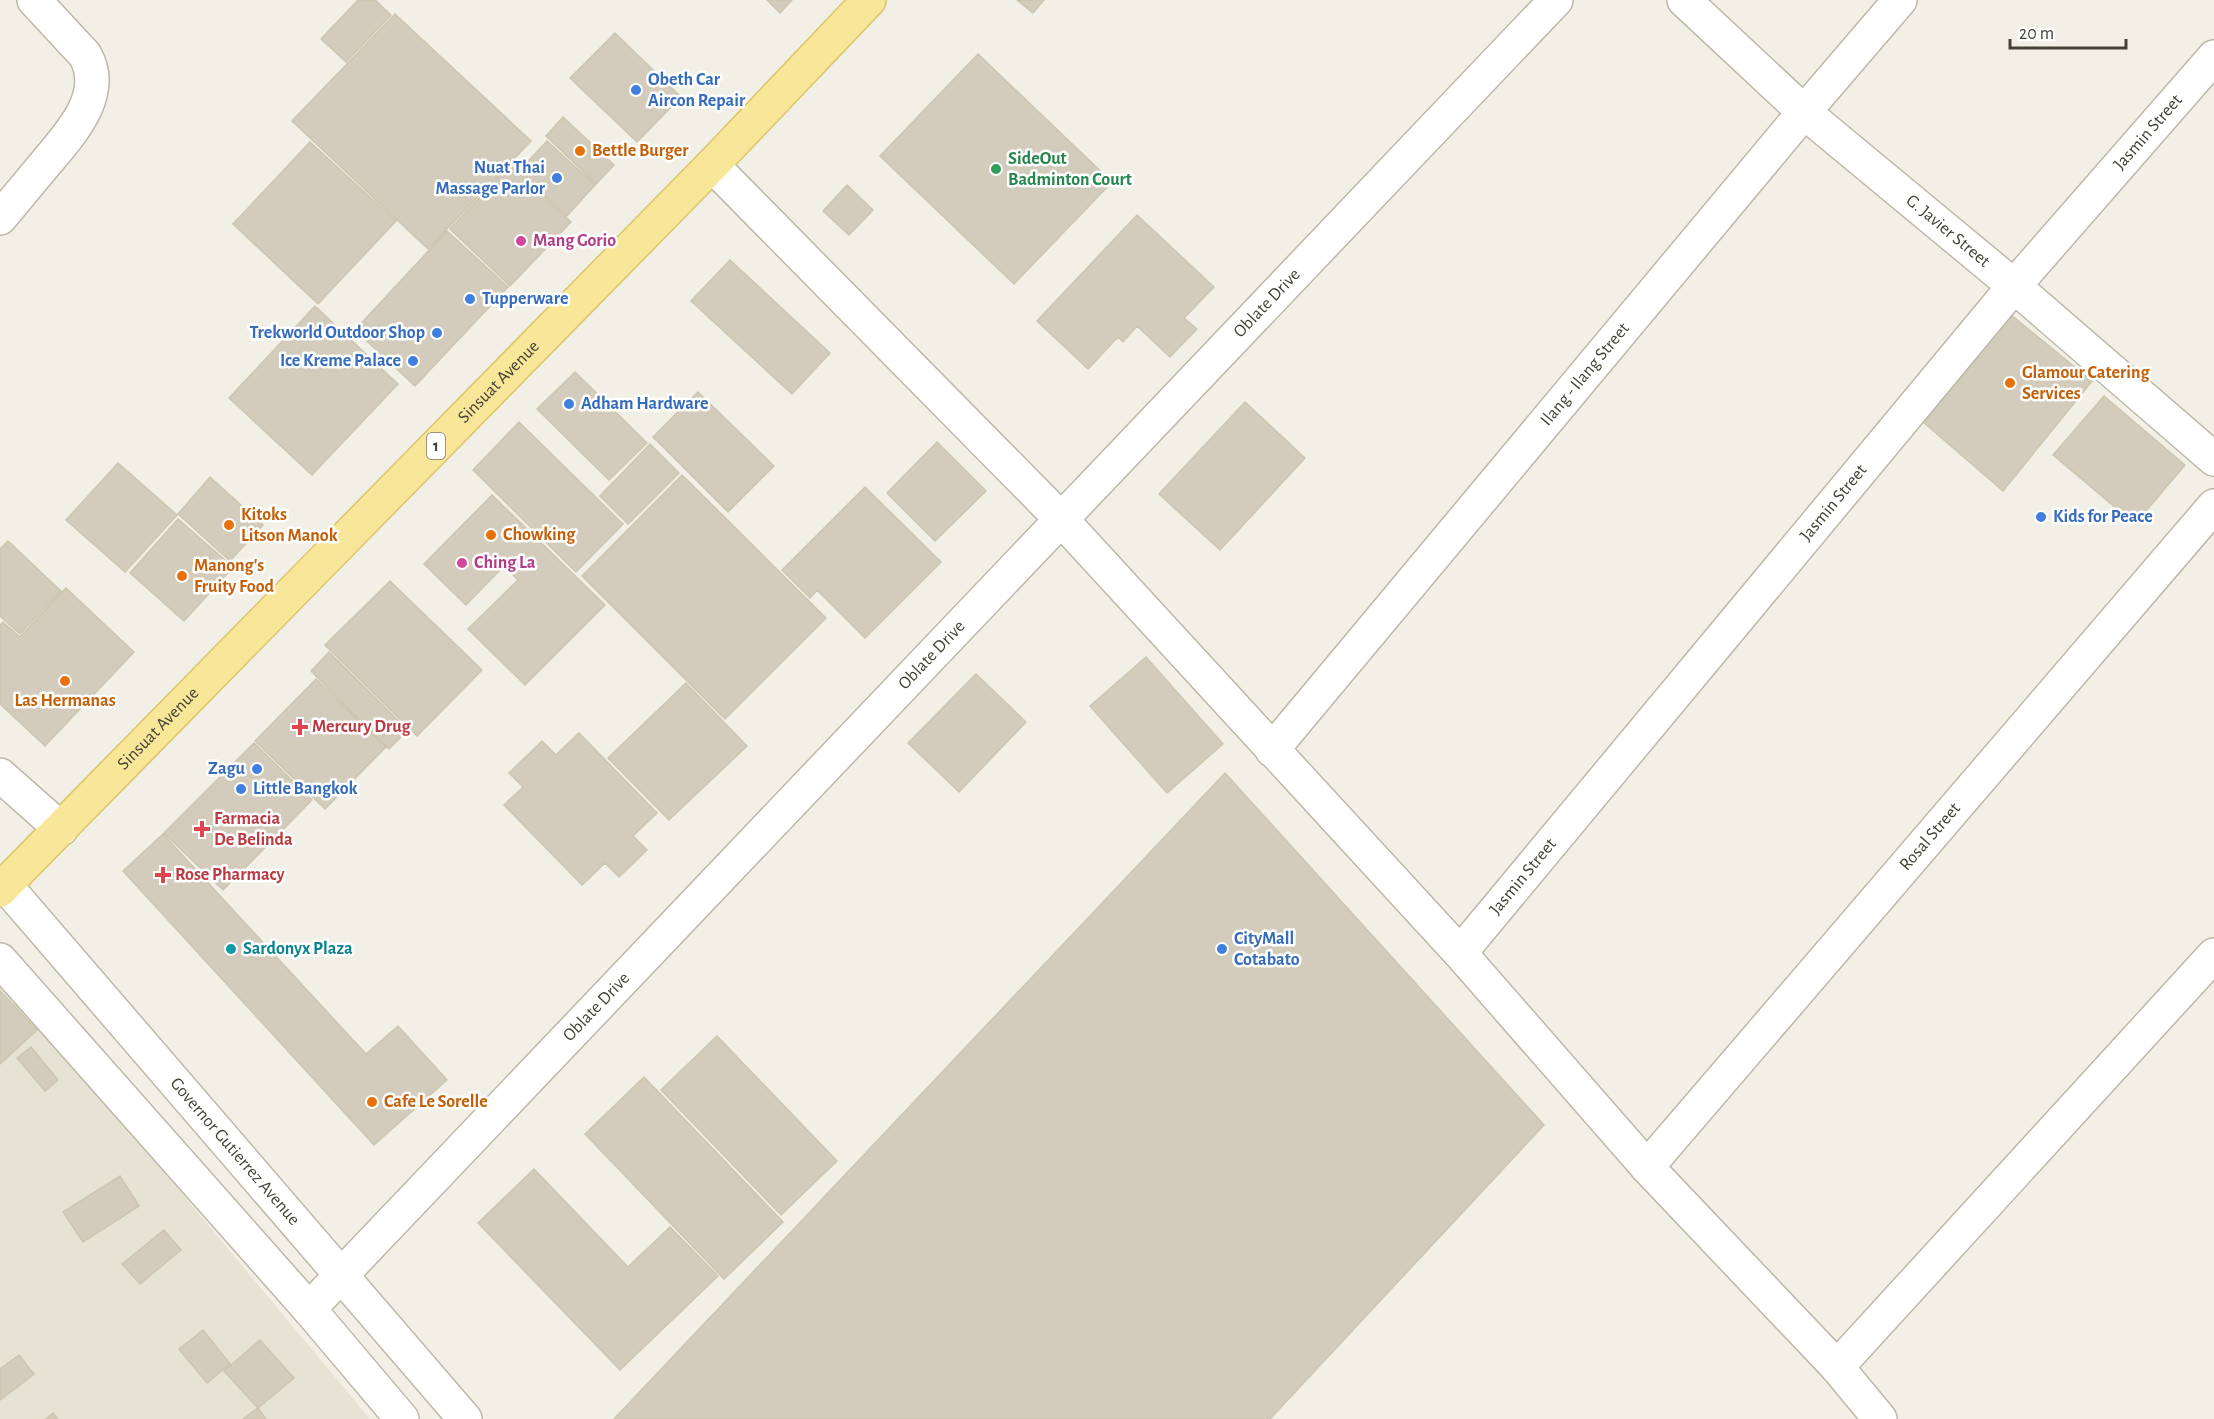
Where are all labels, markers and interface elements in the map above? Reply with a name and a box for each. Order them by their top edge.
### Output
scale bar [2010,12,2126,50]
text: 20 m [2019,25,2054,43]
place label: Obeth Car Aircon Repair [648,71,746,110]
marker: Obeth Car Aircon Repair [629,83,643,97]
street label: Jasmin Street [2111,91,2186,174]
place label: Bettle Burger [592,142,689,160]
marker: Bettle Burger [573,144,587,158]
place label: SideOut Badminton Court [1008,150,1132,189]
place label: Nuat Thai Massage Parlor [436,159,546,198]
marker: SideOut Badminton Court [989,162,1003,176]
marker: Nuat Thai Massage Parlor [550,171,564,185]
street label: G. Javier Street [1903,191,1993,271]
place label: Mang Gorio [533,232,616,250]
marker: Mang Gorio [514,234,528,248]
street label: Oblate Drive [1230,265,1304,341]
place label: Tupperware [482,290,568,308]
marker: Tupperware [463,292,477,306]
street label: Ilang - Ilang Street [1537,319,1633,429]
place label: Trekworld Outdoor Shop [250,324,425,342]
marker: Trekworld Outdoor Shop [430,326,444,340]
street label: Sinsuat Avenue [455,337,543,427]
place label: Ice Kreme Palace [280,352,401,370]
marker: Ice Kreme Palace [406,354,420,368]
place label: Glamour Catering Services [2022,364,2150,403]
marker: Glamour Catering Services [2003,376,2017,390]
place label: Adham Hardware [581,395,709,413]
marker: Adham Hardware [562,397,576,411]
road number: 1 [427,433,445,459]
street label: Jasmin Street [1797,461,1871,545]
place label: Kitoks Litson Manok [241,506,338,545]
place label: Kids for Peace [2053,508,2153,526]
marker: Kids for Peace [2034,510,2048,524]
marker: Kitoks Litson Manok [222,518,236,532]
place label: Chowking [503,526,576,544]
marker: Chowking [484,528,498,542]
place label: Ching La [474,554,536,572]
marker: Ching La [455,556,469,570]
place label: Manong's Fruity Food [194,557,275,596]
marker: Manong's Fruity Food [175,569,189,583]
street label: Oblate Drive [895,617,969,693]
marker: Las Hermanas [58,674,72,688]
street label: Sinsuat Avenue [114,684,202,773]
place label: Las Hermanas [14,692,116,710]
place label: Mercury Drug [312,718,412,736]
marker: Mercury Drug [293,720,307,734]
place label: Zagu [208,760,246,778]
marker: Zagu [250,762,264,776]
place label: Little Bangkok [253,780,358,798]
marker: Little Bangkok [234,782,248,796]
street label: Rosal Street [1896,799,1964,874]
place label: Farmacia De Belinda [214,810,293,849]
marker: Farmacia De Belinda [195,822,209,836]
street label: Jasmin Street [1486,835,1560,919]
place label: Rose Pharmacy [175,866,286,884]
marker: Rose Pharmacy [156,868,170,882]
place label: CityMall Cotabato [1234,930,1300,969]
place label: Sardonyx Plaza [243,940,353,958]
marker: Sardonyx Plaza [224,942,238,956]
marker: CityMall Cotabato [1215,942,1229,956]
street label: Oblate Drive [560,969,633,1045]
street label: Governor Gutierrez Avenue [166,1074,303,1229]
place label: Cafe Le Sorelle [384,1093,488,1111]
marker: Cafe Le Sorelle [365,1095,379,1109]

